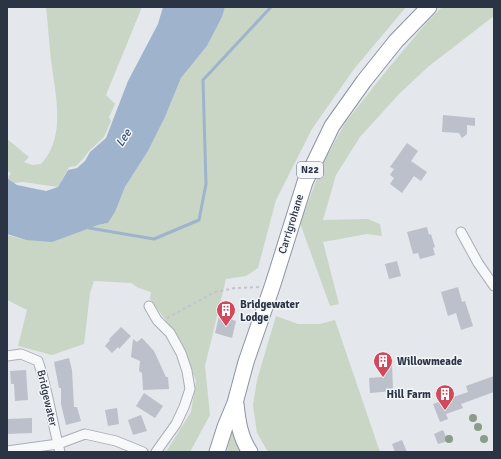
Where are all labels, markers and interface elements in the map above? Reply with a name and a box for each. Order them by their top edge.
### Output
water label: Lee [113,126,136,150]
road number: N22 [297,162,323,178]
street label: Carrigrohane [276,193,306,255]
place label: Bridgewater Lodge [240,298,300,324]
building icon: Bridgewater Lodge [215,299,237,327]
building icon: Willowmeade [372,350,394,378]
place label: Willowmeade [397,355,463,368]
street label: Bridgewater [34,369,60,427]
building icon: Hill Farm [434,383,456,411]
place label: Hill Farm [387,388,431,401]

